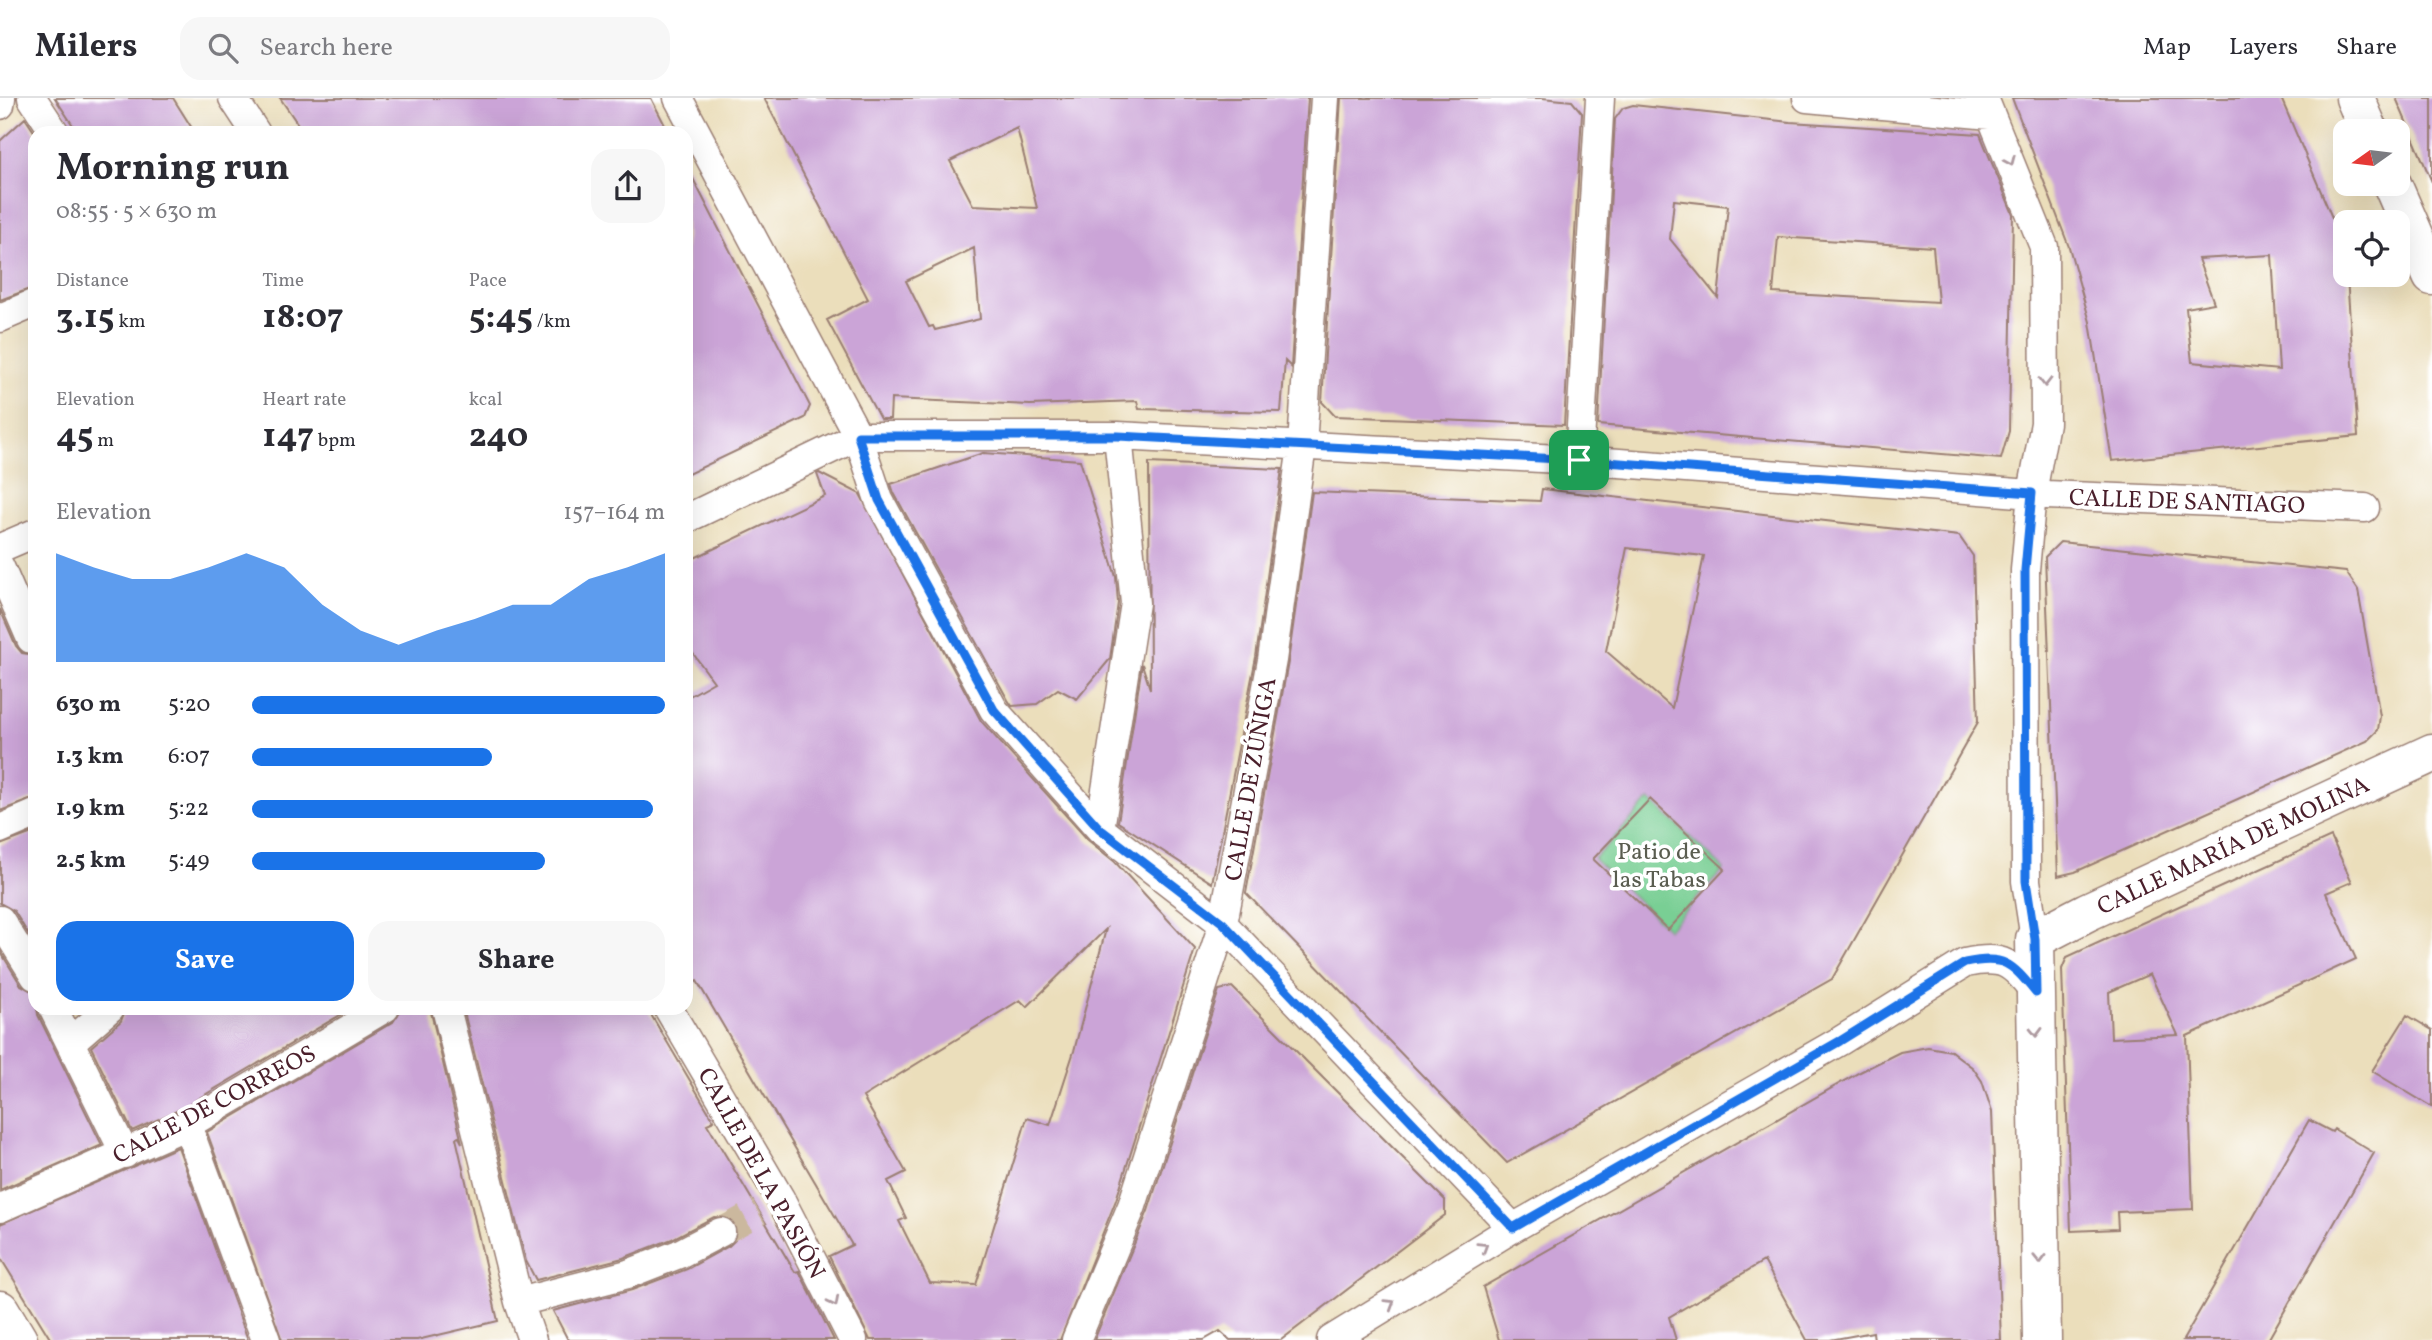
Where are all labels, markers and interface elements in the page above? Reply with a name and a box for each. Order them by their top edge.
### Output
search box [180,17,670,80]
text: Milers [35,25,138,71]
icon: search [204,29,242,67]
text: Search here [260,30,393,66]
text: Map [2143,31,2191,65]
text: Layers [2229,31,2298,65]
text: Share [2336,31,2397,65]
north arrow [2333,119,2410,196]
map controls [2333,119,2410,287]
text: Morning run [56,143,290,196]
button: share [591,149,665,223]
one-way arrow [2002,154,2016,166]
text: 08:55 · 5 × 630 m [56,196,217,228]
button: locate [2333,210,2410,287]
text: Distance [56,268,129,294]
text: Time [262,268,304,294]
text: Pace [469,268,507,294]
text: 3.15 [56,294,115,342]
text: 18:07 [262,294,344,342]
text: 5:45 [469,294,533,342]
text: km [115,309,146,335]
text: /km [533,309,571,335]
one-way arrow [2037,377,2053,388]
text: Elevation [56,387,135,413]
text: Heart rate [262,387,346,413]
text: kcal [469,387,502,413]
text: 45 [56,413,94,461]
text: 147 [262,413,314,461]
text: 240 [469,413,528,461]
text: m [94,428,114,454]
text: bpm [314,428,356,454]
pin [1549,430,1609,490]
icon: arrive [1560,441,1598,479]
street label: CALLE DE SANTIAGO [2068,482,2306,524]
text: Elevation [56,497,152,529]
text: 157–164 m [563,497,665,529]
street label: CALLE DE ZÚÑIGA [1217,675,1287,884]
text: 630 m [56,689,121,721]
text: 5:20 [168,689,210,721]
text: 1.3 km [56,741,124,773]
text: 6:07 [168,741,210,773]
street label: CALLE MARÍA DE MOLINA [2092,769,2376,925]
text: 1.9 km [56,793,125,825]
text: 5:22 [168,793,209,825]
park label: Patio de las Tabas [1612,836,1706,898]
text: 2.5 km [56,845,126,877]
text: 5:49 [168,845,209,877]
button: Save [56,921,354,1001]
button: Share [368,921,665,1001]
one-way arrow [2029,1027,2044,1038]
street label: CALLE DE CORREOS [107,1038,323,1174]
street label: CALLE DE LA PASIÓN [688,1062,833,1286]
one-way arrow [1475,1242,1488,1255]
one-way arrow [2032,1255,2048,1265]
one-way arrow [825,1295,839,1307]
one-way arrow [1382,1300,1395,1313]

